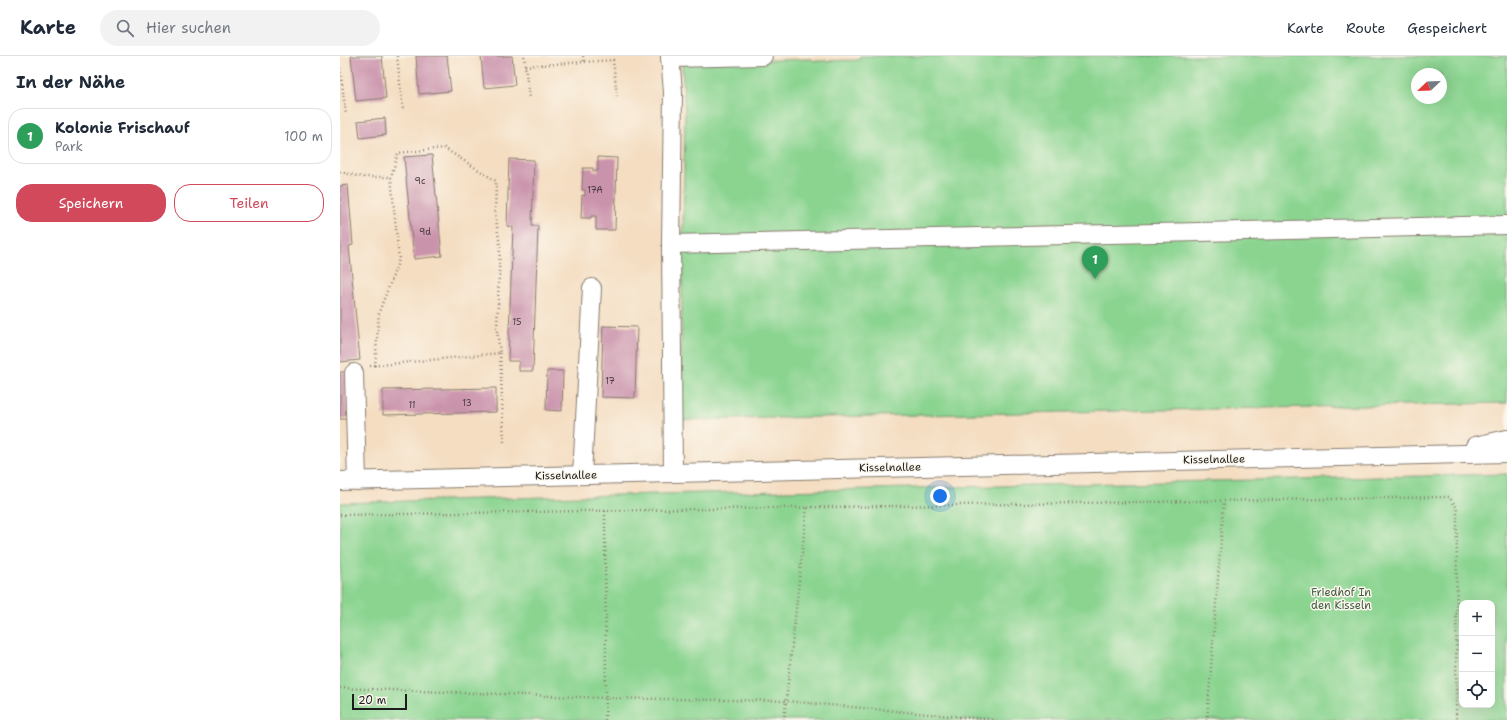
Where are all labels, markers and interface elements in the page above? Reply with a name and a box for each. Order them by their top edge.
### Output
search box [100,10,380,46]
text: Karte [20,15,76,40]
icon: search [114,17,136,39]
text: Hier suchen [146,18,231,38]
text: Karte [1287,19,1324,37]
text: Route [1346,19,1385,37]
text: Gespeichert [1407,19,1487,37]
north arrow [1411,68,1447,104]
text: In der Nähe [16,71,125,93]
text: Kolonie Frischauf [55,118,190,138]
text: 1 [27,128,33,145]
text: 100 m [284,128,323,145]
text: Park [55,138,83,155]
house number: 9c [415,175,426,187]
button: Speichern [16,184,166,222]
button: Teilen [174,184,324,222]
house number: 17A [587,184,603,196]
house number: 9d [419,226,431,238]
pin: 1 [1082,246,1108,279]
house number: 15 [512,316,522,328]
house number: 17 [605,375,615,387]
house number: 13 [462,397,472,409]
house number: 11 [408,399,416,411]
street label: Kisselnallee [1183,451,1245,468]
street label: Kisselnallee [859,459,921,476]
street label: Kisselnallee [535,467,597,484]
your location [930,486,950,506]
park label: Friedhof In den Kisseln [1311,585,1371,613]
map controls [1459,600,1495,708]
button: + [1459,600,1495,636]
button: − [1459,636,1495,672]
button: locate [1459,672,1495,708]
scale bar [352,692,407,711]
text: 20 m [358,693,386,708]

